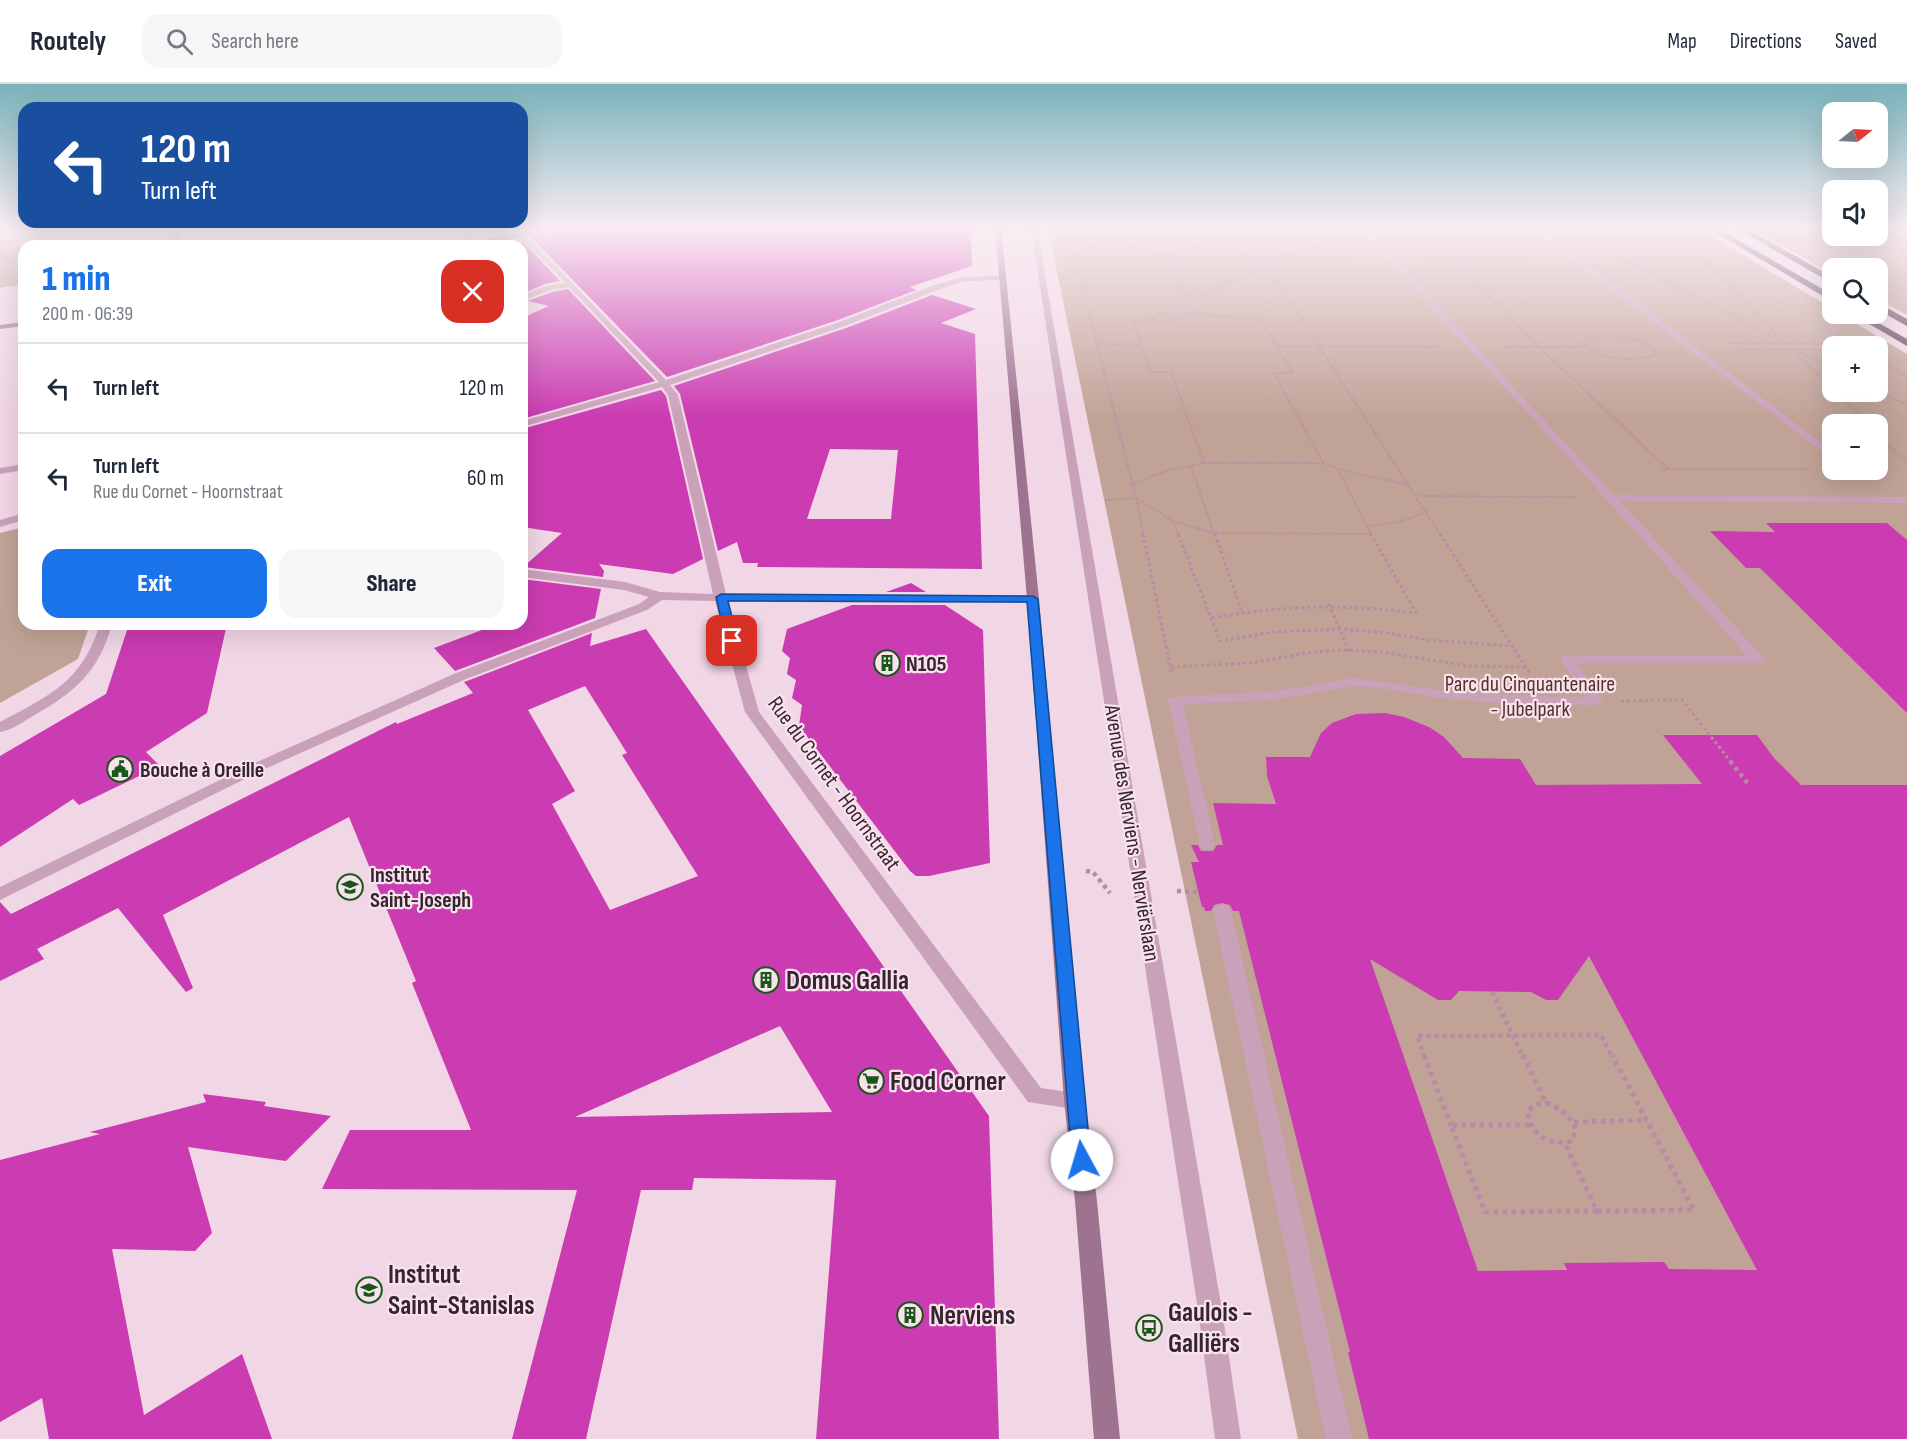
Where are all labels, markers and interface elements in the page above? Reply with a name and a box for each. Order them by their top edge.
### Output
search box [142,14,562,68]
text: Routely [30,25,106,58]
icon: search [163,25,196,58]
text: Search here [211,28,299,55]
text: Map [1667,29,1697,54]
text: Directions [1730,29,1802,54]
text: Saved [1835,29,1877,54]
north arrow [1822,102,1888,168]
map controls [1822,102,1888,480]
text: 120 m [141,124,231,175]
icon: left [42,126,120,204]
text: Turn left [141,175,217,207]
button: sound [1822,180,1888,246]
text: 1 min [42,258,110,301]
button: search [1822,258,1888,324]
button: close [441,260,504,323]
text: 200 m · 06:39 [42,302,133,326]
button: + [1822,336,1888,402]
icon: left [42,372,75,405]
text: Turn left [93,375,159,402]
text: 120 m [460,375,504,402]
button: − [1822,414,1888,480]
text: Turn left [93,453,159,480]
icon: left [42,462,75,495]
text: 60 m [467,465,504,492]
text: Rue du Cornet - Hoornstraat [93,480,283,504]
button: Exit [42,549,267,618]
button: Share [279,549,504,618]
pin [706,615,757,666]
icon: arrive [715,624,748,657]
building icon: N105 [872,648,902,678]
place label: N105 [906,651,947,678]
park label: Parc du Cinquantenaire - Jubelpark [1445,671,1615,723]
street label: Rue du Cornet - Hoornstraat [761,691,906,877]
street label: Avenue des Nerviens - Nerviërslaan [1098,702,1165,963]
public building icon: Bouche à Oreille [105,754,135,784]
place label: Bouche à Oreille [140,757,264,784]
place label: Institut Saint-Joseph [370,862,471,914]
school or university icon: Institut Saint-Joseph [335,872,365,902]
building icon: Domus Gallia [751,965,781,995]
place label: Domus Gallia [786,965,909,997]
supermarket icon: Food Corner [856,1066,886,1096]
place label: Food Corner [890,1066,1006,1098]
position arrow [1050,1128,1114,1192]
place label: Institut Saint-Stanislas [388,1259,535,1322]
school or university icon: Institut Saint-Stanislas [354,1275,384,1305]
place label: Gaulois - Galliërs [1168,1297,1253,1360]
building icon: Nerviens [895,1300,925,1330]
place label: Nerviens [930,1300,1015,1332]
bus stop icon: Gaulois - Galliërs [1134,1313,1164,1343]

